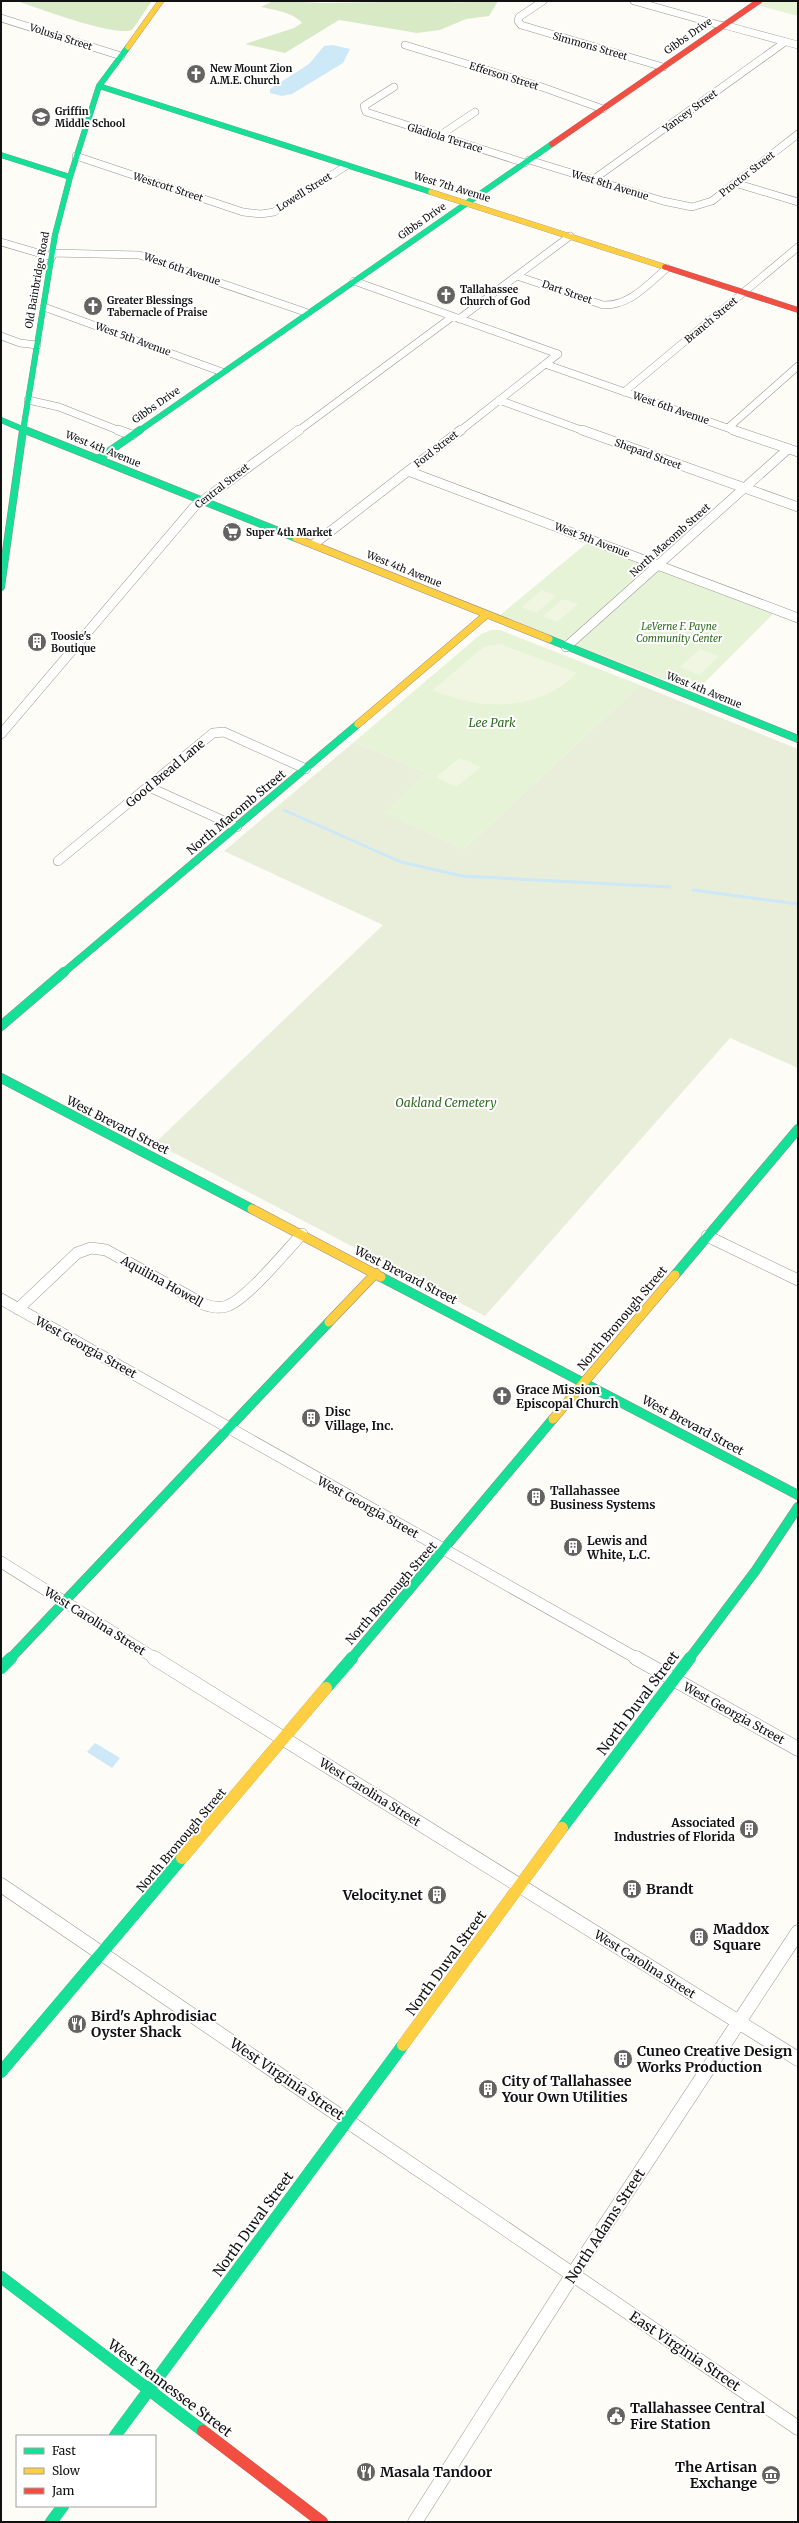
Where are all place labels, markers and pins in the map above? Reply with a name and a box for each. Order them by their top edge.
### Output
place label: New Mount Zion A.M.E. Church [209,62,292,87]
church icon: New Mount Zion A.M.E. Church [185,63,207,85]
place label: Griffin Middle School [55,105,126,130]
school or university icon: Griffin Middle School [30,106,52,128]
place label: Tallahassee Church of God [460,283,530,308]
church icon: Tallahassee Church of God [435,284,457,306]
place label: Greater Blessings Tabernacle of Praise [107,294,208,319]
church icon: Greater Blessings Tabernacle of Praise [82,295,104,317]
supermarket icon: Super 4th Market [221,521,243,543]
place label: Super 4th Market [246,526,332,539]
place label: Toosie's Boutique [51,630,96,655]
building icon: Toosie's Boutique [26,631,48,653]
place label: Grace Mission Episcopal Church [516,1382,619,1411]
church icon: Grace Mission Episcopal Church [491,1385,513,1407]
place label: Disc Village, Inc. [324,1404,394,1433]
building icon: Disc Village, Inc. [300,1407,322,1429]
place label: Tallahassee Business Systems [550,1483,656,1512]
building icon: Tallahassee Business Systems [525,1486,547,1508]
place label: Lewis and White, L.C. [586,1533,650,1562]
building icon: Lewis and White, L.C. [562,1536,584,1558]
place label: Associated Industries of Florida [614,1815,736,1844]
building icon: Associated Industries of Florida [738,1818,760,1840]
building icon: Brandt [621,1878,643,1900]
place label: Brandt [646,1880,694,1898]
building icon: Velocity.net [426,1884,448,1906]
place label: Velocity.net [342,1886,423,1904]
place label: Maddox Square [713,1920,770,1954]
building icon: Maddox Square [688,1926,710,1948]
place label: Bird's Aphrodisiac Oyster Shack [91,2007,217,2041]
restaurant icon: Bird's Aphrodisiac Oyster Shack [66,2013,88,2035]
place label: Cuneo Creative Design Works Production [636,2042,793,2076]
building icon: Cuneo Creative Design Works Production [612,2048,634,2070]
place label: City of Tallahassee Your Own Utilities [501,2072,632,2106]
building icon: City of Tallahassee Your Own Utilities [477,2078,499,2100]
place label: Tallahassee Central Fire Station [630,2399,766,2433]
public building icon: Tallahassee Central Fire Station [605,2405,627,2427]
place label: The Artisan Exchange [675,2458,757,2492]
restaurant icon: Masala Tandoor [355,2461,377,2483]
place label: Masala Tandoor [380,2463,493,2481]
museum icon: The Artisan Exchange [760,2464,782,2486]

